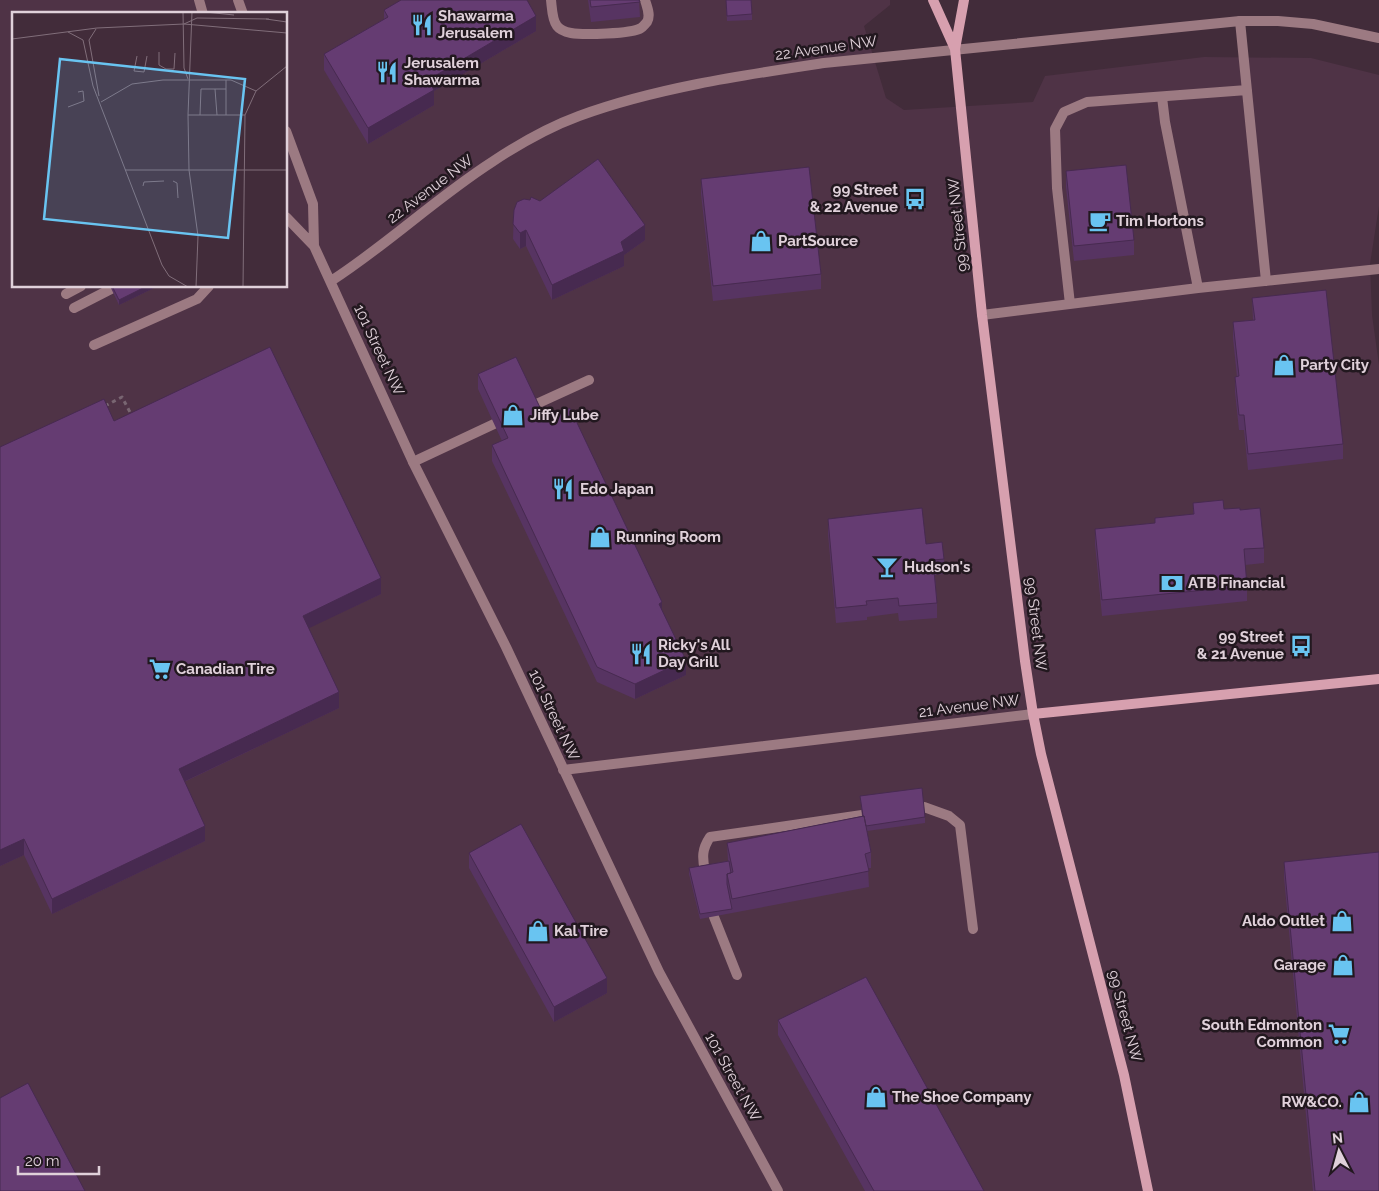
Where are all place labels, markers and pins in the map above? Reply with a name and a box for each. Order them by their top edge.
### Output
place label: Shawarma Jerusalem [438,7,514,42]
restaurant icon: Shawarma Jerusalem [409,12,435,38]
place label: Jerusalem Shawarma [404,54,480,89]
restaurant icon: Jerusalem Shawarma [374,59,400,85]
place label: 99 Street & 22 Avenue [810,181,898,216]
bus stop icon: 99 Street & 22 Avenue [902,186,928,212]
cafe icon: Tim Hortons [1087,208,1113,234]
place label: Tim Hortons [1116,212,1204,230]
shop icon: PartSource [748,228,774,254]
place label: PartSource [778,232,858,250]
shop icon: Party City [1271,352,1297,378]
place label: Party City [1300,356,1370,374]
shop icon: Jiffy Lube [500,402,526,428]
place label: Jiffy Lube [530,406,599,424]
restaurant icon: Edo Japan [550,476,576,502]
place label: Edo Japan [580,480,654,498]
shop icon: Running Room [587,524,613,550]
place label: Running Room [616,528,721,546]
bar icon: Hudson's [874,554,900,580]
place label: Hudson's [904,558,970,576]
bank icon: ATB Financial [1159,570,1185,596]
place label: ATB Financial [1188,574,1285,592]
place label: 99 Street & 21 Avenue [1197,628,1284,663]
bus stop icon: 99 Street & 21 Avenue [1288,633,1314,659]
place label: Ricky's All Day Grill [658,636,731,671]
restaurant icon: Ricky's All Day Grill [628,641,654,667]
supermarket icon: Canadian Tire [147,656,173,682]
place label: Canadian Tire [176,660,275,678]
shop icon: Aldo Outlet [1329,908,1355,934]
place label: Aldo Outlet [1242,912,1325,930]
shop icon: Kal Tire [525,918,551,944]
place label: Kal Tire [554,922,608,940]
shop icon: Garage [1330,952,1356,978]
place label: Garage [1274,956,1326,974]
place label: South Edmonton Common [1202,1016,1322,1051]
supermarket icon: South Edmonton Common [1326,1021,1352,1047]
shop icon: The Shoe Company [863,1084,889,1110]
place label: The Shoe Company [892,1088,1032,1106]
shop icon: RW&CO. [1346,1089,1372,1115]
place label: RW&CO. [1281,1093,1342,1111]

